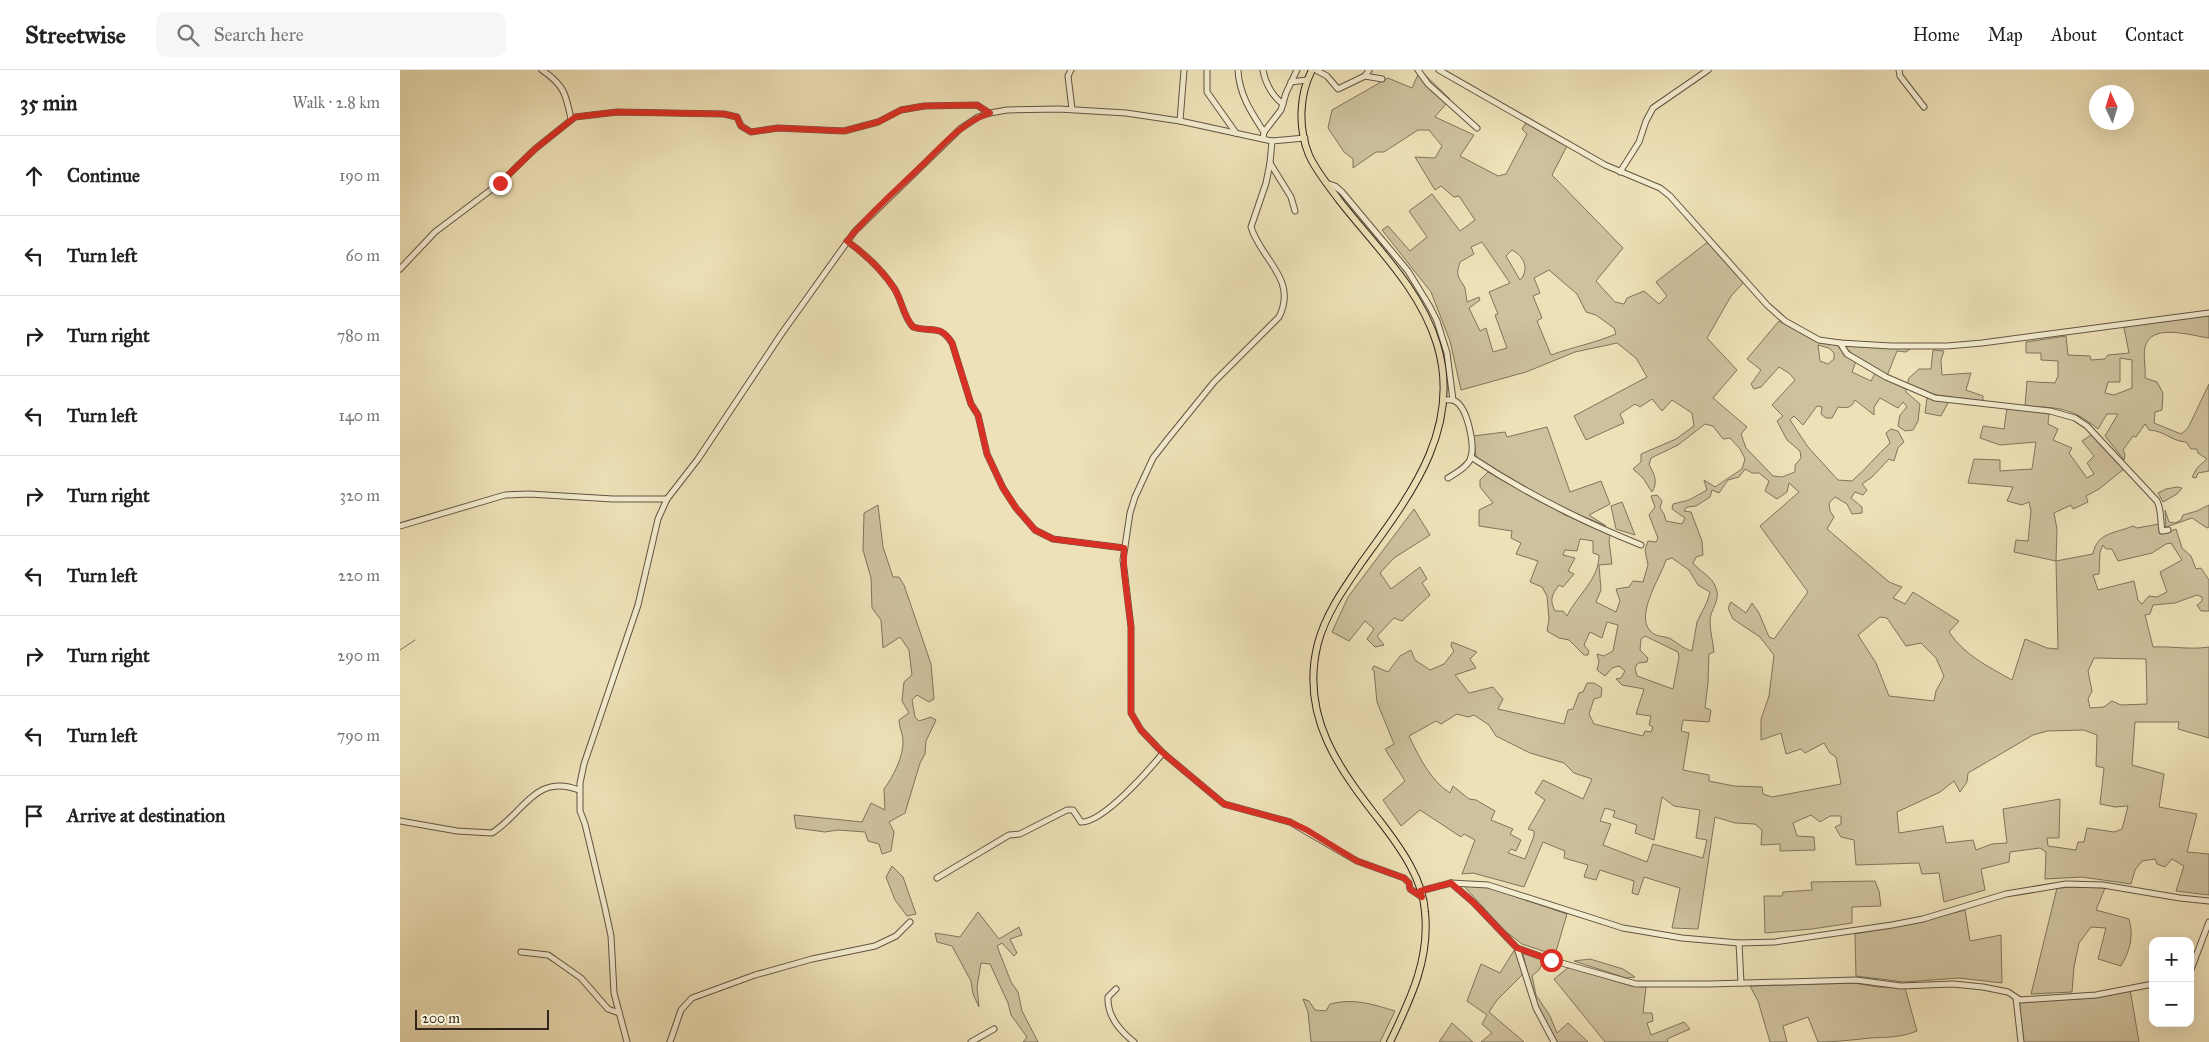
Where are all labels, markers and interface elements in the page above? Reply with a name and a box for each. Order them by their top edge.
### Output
search box [156,12,506,57]
text: Streetwise [25,20,126,50]
icon: search [174,21,202,49]
text: Search here [214,23,304,46]
text: Home [1913,24,1960,46]
text: Map [1988,24,2023,46]
text: About [2051,24,2097,46]
text: Contact [2125,24,2184,46]
north arrow [2089,85,2134,130]
text: 35 min [20,90,77,116]
text: Walk · 2.8 km [292,93,380,112]
icon: ahead [20,162,48,190]
text: Continue [67,164,140,187]
text: 190 m [339,166,380,185]
route end [489,172,512,195]
icon: left [20,242,48,270]
text: Turn left [67,244,137,267]
text: 60 m [346,246,380,265]
icon: right [20,322,48,350]
text: Turn right [67,324,150,347]
text: 780 m [337,326,380,345]
icon: left [20,402,48,430]
text: Turn left [67,404,137,427]
text: 140 m [339,406,380,425]
icon: right [20,482,48,510]
text: Turn right [67,484,150,507]
text: 320 m [340,486,380,505]
icon: left [20,562,48,590]
text: Turn left [67,564,137,587]
text: 220 m [338,566,380,585]
icon: right [20,642,48,670]
text: Turn right [67,644,150,667]
text: 290 m [337,646,380,665]
icon: left [20,722,48,750]
text: Turn left [67,724,137,747]
text: 790 m [337,726,380,745]
icon: arrive [20,802,48,830]
text: Arrive at destination [67,804,225,827]
map controls [2149,937,2194,1027]
button: + [2149,937,2194,982]
route start [1540,949,1563,972]
button: − [2149,982,2194,1027]
scale bar [415,1007,549,1030]
text: 200 m [422,1010,460,1027]

